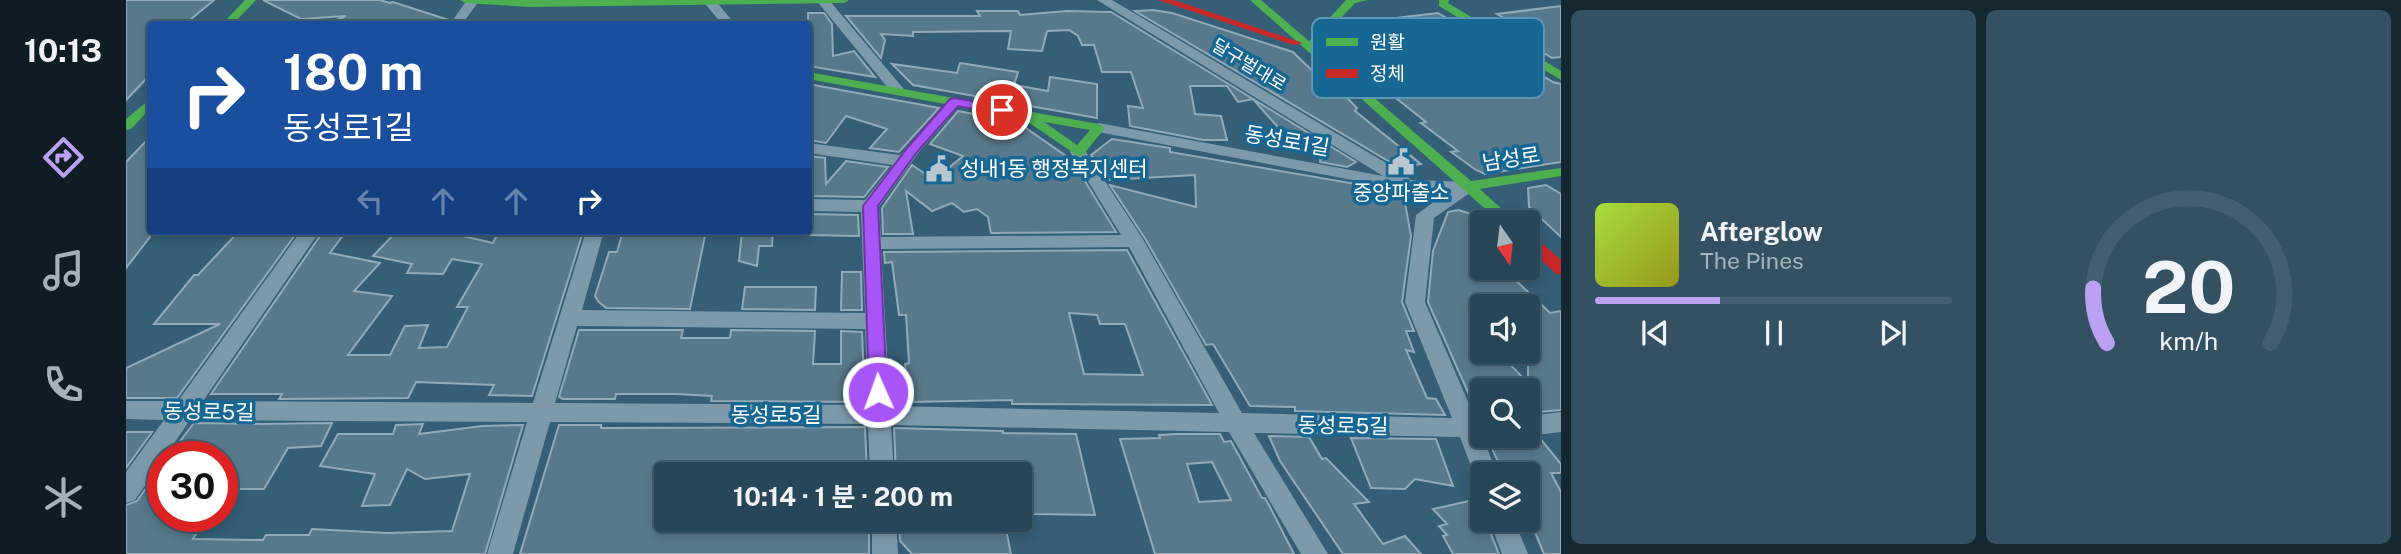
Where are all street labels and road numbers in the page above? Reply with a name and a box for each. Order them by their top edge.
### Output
street label: 달구벌대로 [1208,34,1290,95]
street label: 동성로1길 [1243,121,1332,160]
street label: 남성로 [1480,142,1542,175]
street label: 동성로5길 [163,398,255,425]
street label: 동성로5길 [731,402,821,427]
street label: 동성로5길 [1297,412,1389,439]

